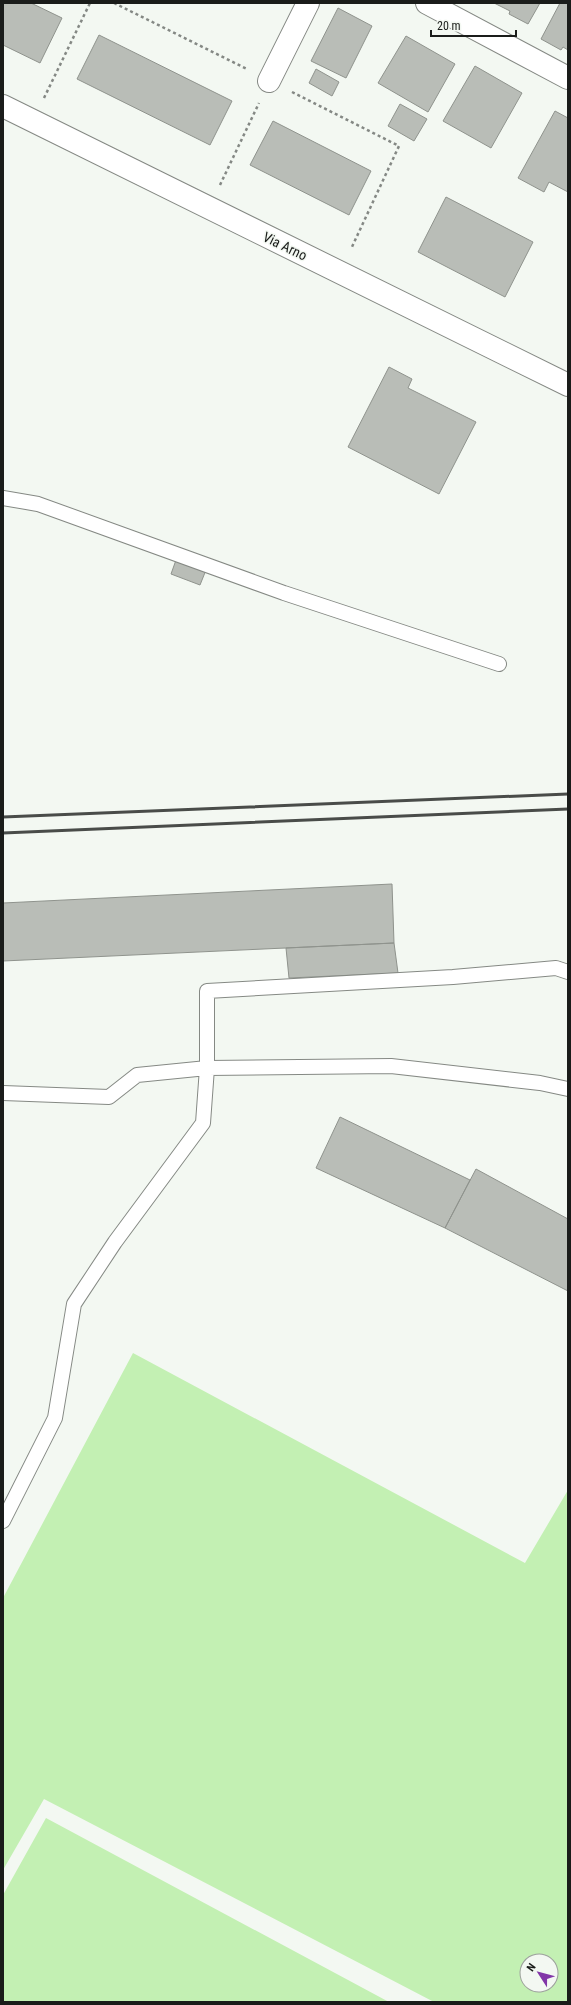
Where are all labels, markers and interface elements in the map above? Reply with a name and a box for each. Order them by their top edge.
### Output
scale bar [431,12,516,38]
text: 20 m [437,19,461,33]
street label: Via Arno [260,228,310,264]
north arrow [519,1953,559,1993]
text: N [524,1961,539,1974]

